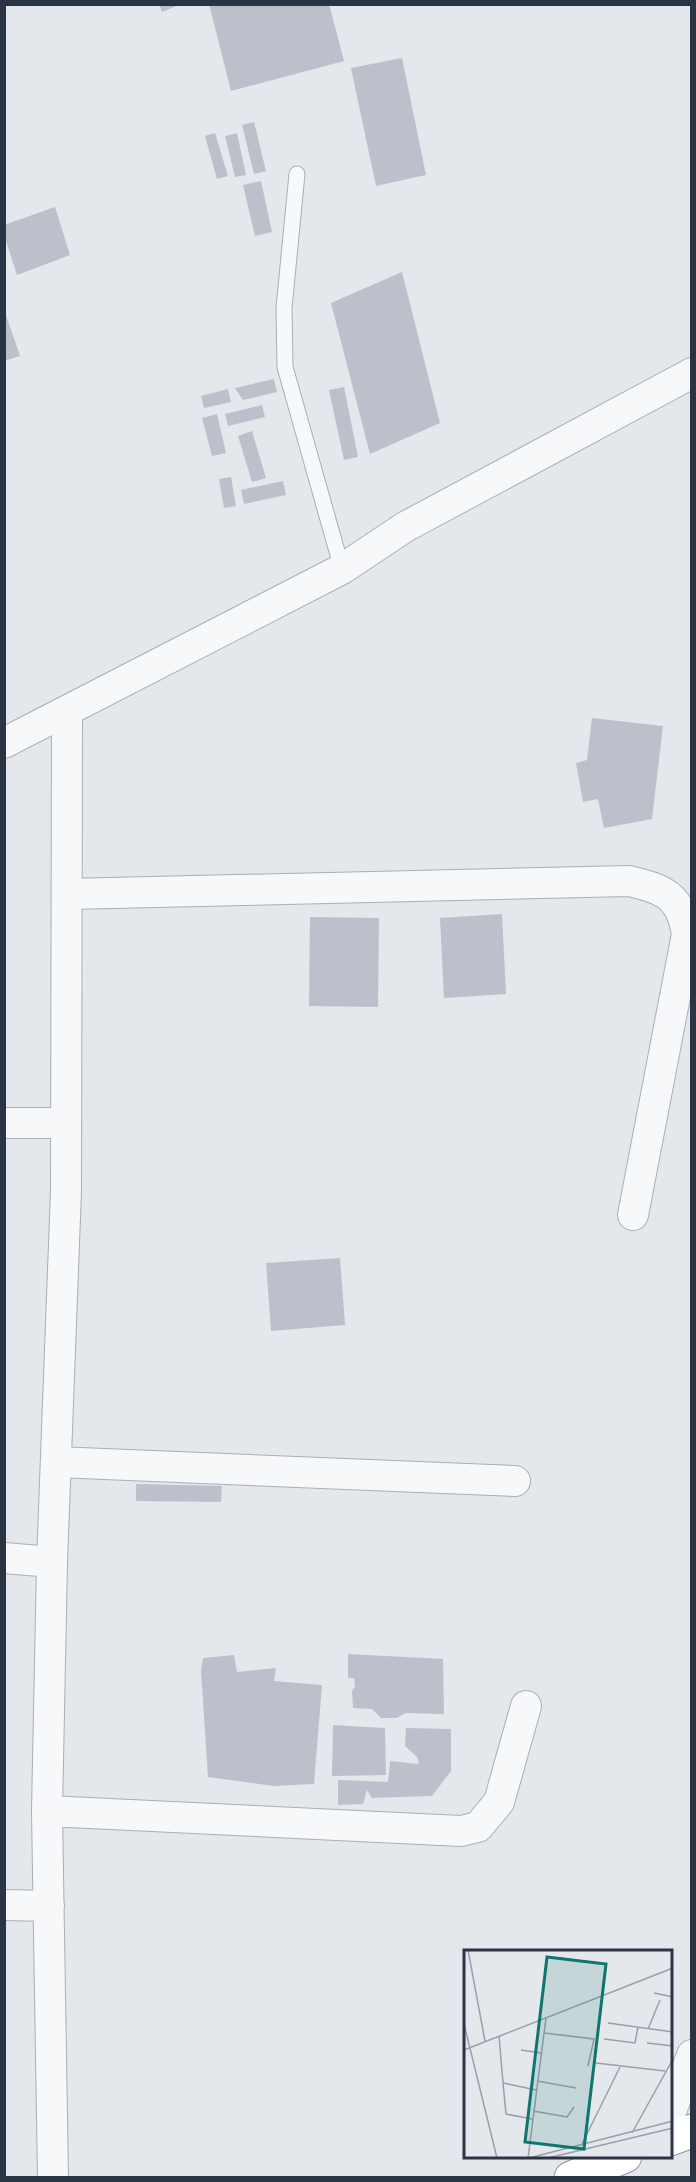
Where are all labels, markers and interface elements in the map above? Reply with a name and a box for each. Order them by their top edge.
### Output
inset map [464,1950,672,2158]

